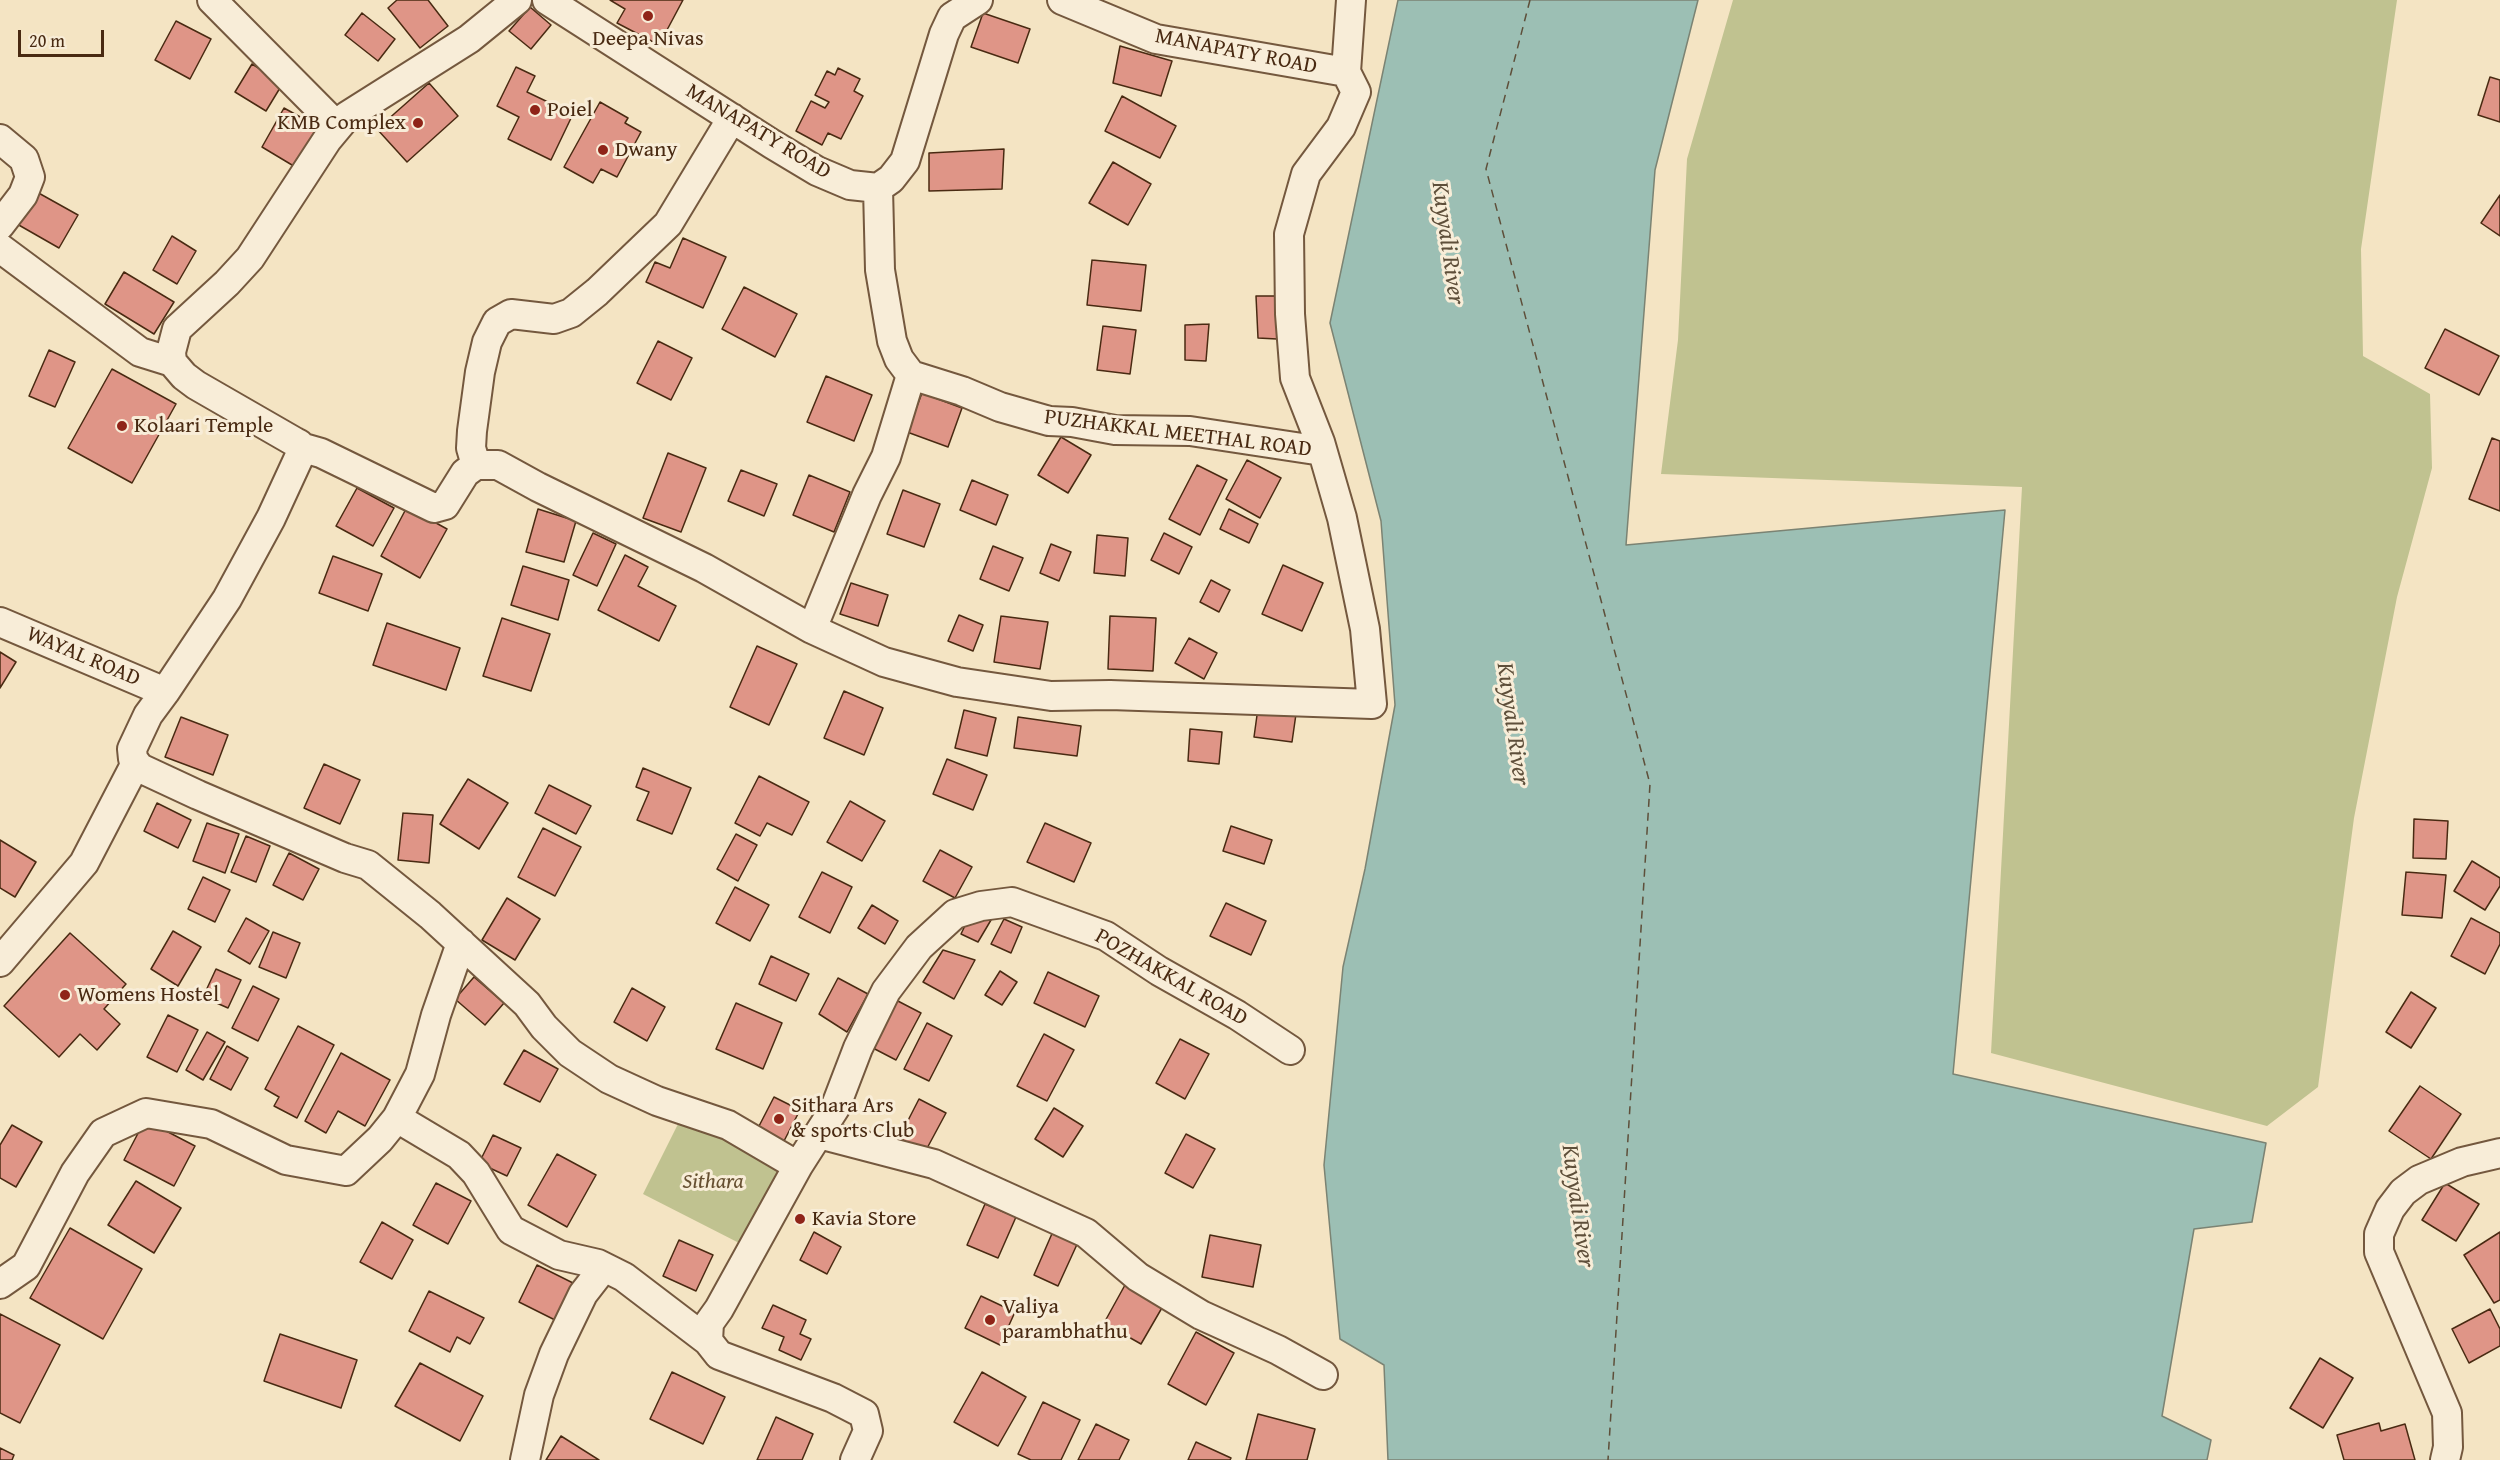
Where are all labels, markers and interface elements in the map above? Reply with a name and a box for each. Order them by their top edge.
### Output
marker: Deepa Nivas [641,9,655,23]
scale bar [21,18,106,56]
street label: MANAPATY ROAD [1153,23,1319,81]
place label: Deepa Nivas [592,26,704,52]
text: 20 m [29,27,65,54]
street label: MANAPATY ROAD [681,78,835,186]
place label: Poiel [547,97,593,123]
marker: Poiel [528,103,542,117]
place label: KMB Complex [277,110,406,136]
marker: KMB Complex [411,116,425,130]
place label: Dwany [615,137,677,163]
marker: Dwany [596,143,610,157]
water label: Kuyyali River [1424,180,1470,306]
street label: PUZHAKKAL MEETHAL ROAD [1043,405,1313,463]
place label: Kolaari Temple [134,413,273,439]
marker: Kolaari Temple [115,419,129,433]
street label: WAYAL ROAD [22,621,144,693]
water label: Kuyyali River [1489,661,1535,787]
street label: POZHAKKAL ROAD [1090,924,1252,1032]
place label: Womens Hostel [77,982,219,1008]
marker: Womens Hostel [58,988,72,1002]
place label: Sithara Ars & sports Club [791,1093,914,1144]
marker: Sithara Ars & sports Club [772,1112,786,1126]
water label: Kuyyali River [1554,1143,1600,1269]
park label: Sithara [682,1169,744,1195]
place label: Kavia Store [812,1206,916,1232]
marker: Kavia Store [793,1212,807,1226]
place label: Valiya parambhathu [1002,1294,1128,1346]
marker: Valiya parambhathu [983,1313,997,1327]

